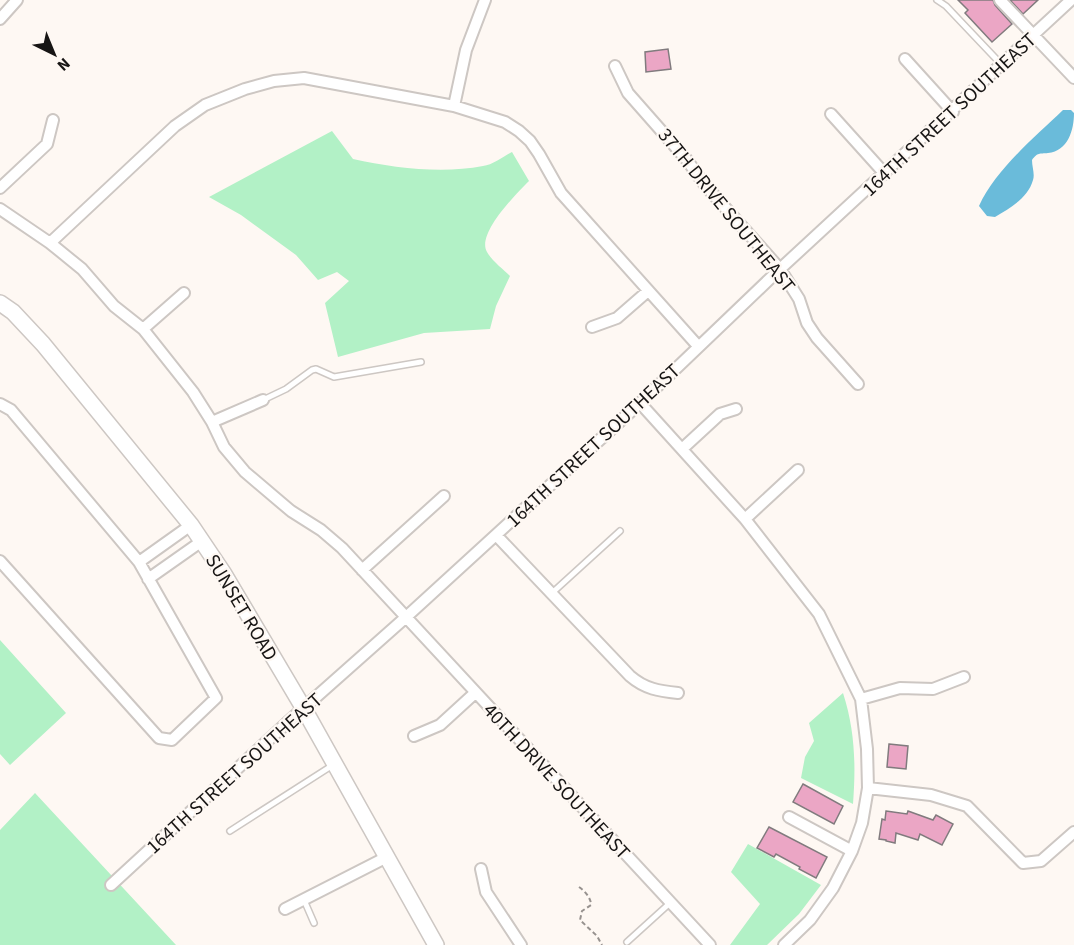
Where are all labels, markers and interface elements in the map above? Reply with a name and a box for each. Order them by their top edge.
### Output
north arrow [24,24,84,84]
street label: 164TH STREET SOUTHEAST [856,26,1043,203]
text: N [52,53,75,76]
street label: 37TH DRIVE SOUTHEAST [651,122,802,299]
street label: 164TH STREET SOUTHEAST [500,357,687,534]
street label: SUNSET ROAD [198,549,284,666]
street label: 164TH STREET SOUTHEAST [140,687,329,861]
street label: 40TH DRIVE SOUTHEAST [476,697,636,866]

